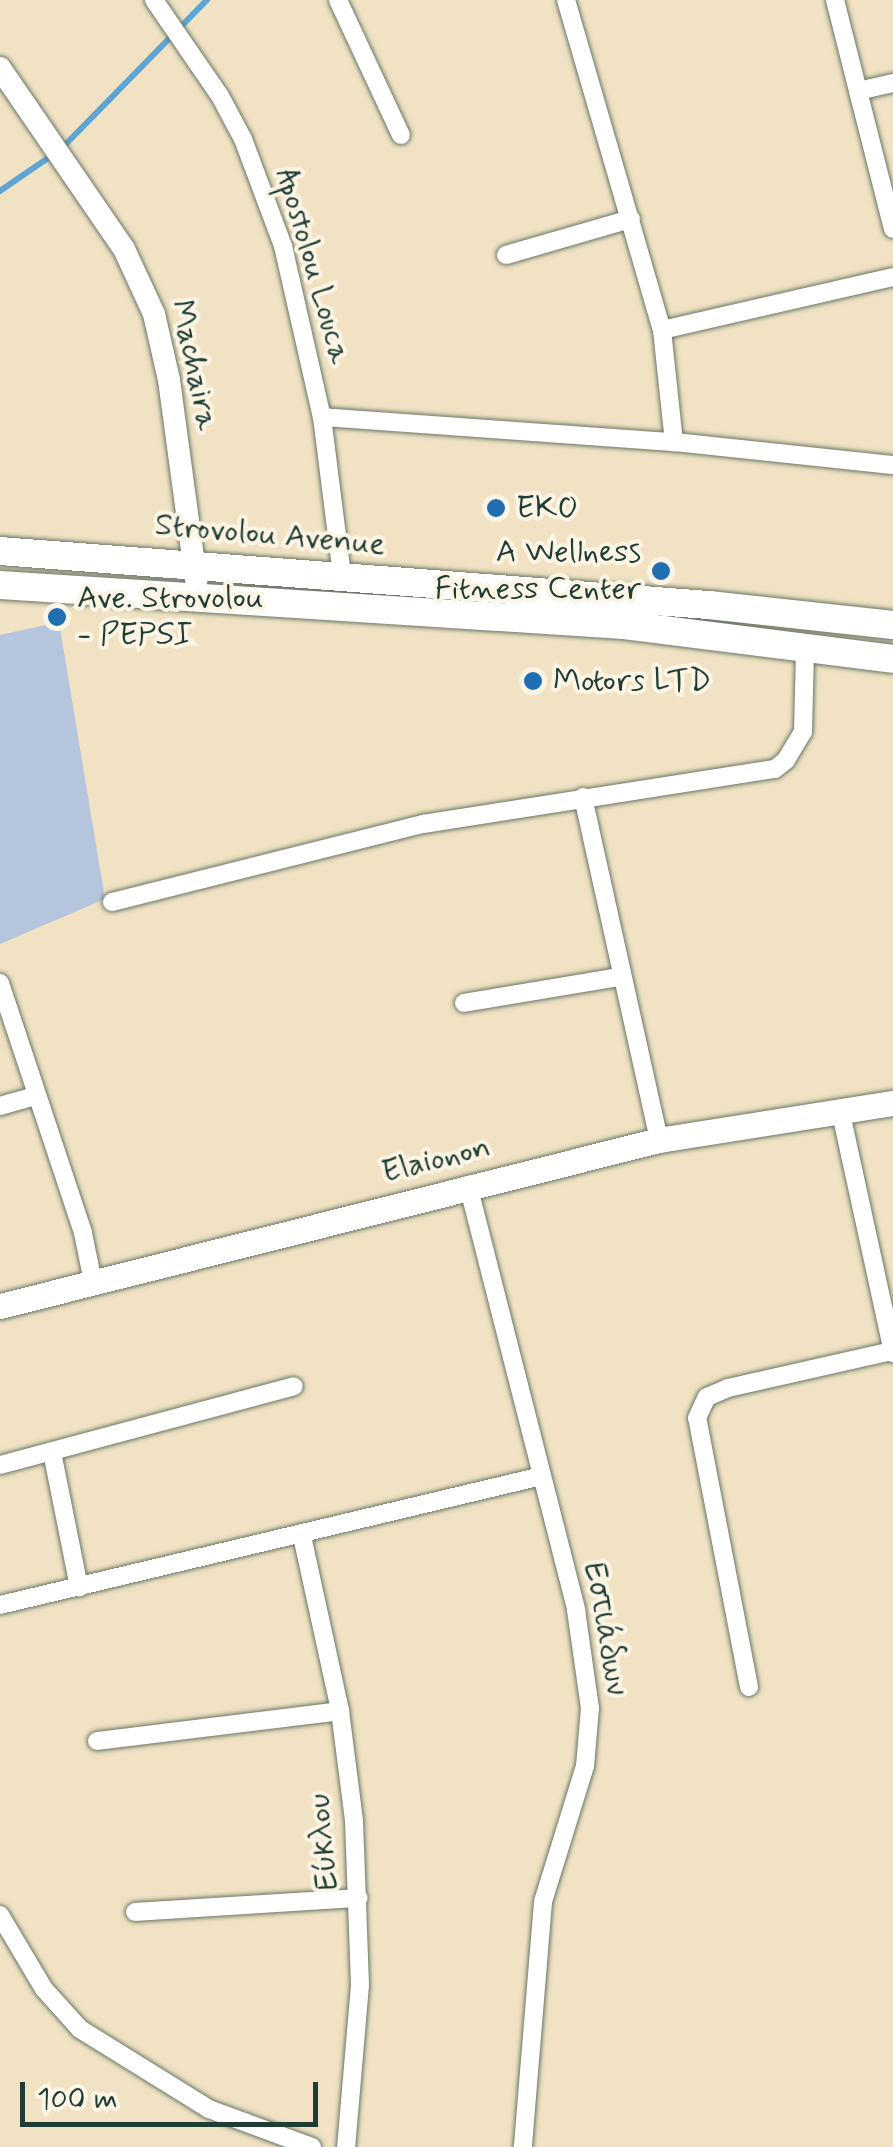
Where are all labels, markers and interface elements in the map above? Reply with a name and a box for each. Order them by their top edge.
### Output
street label: Apostolou Louca [267,164,359,368]
street label: Machaira [161,296,227,434]
place label: EKO [516,489,578,527]
marker: EKO [485,497,507,519]
street label: Strovolou Avenue [153,506,387,564]
place label: A Wellness Fitness Center [429,534,641,609]
marker: A Wellness Fitness Center [650,560,672,582]
place label: Ave. Strovolou - PEPSI [77,580,263,655]
marker: Ave. Strovolou - PEPSI [46,606,68,628]
place label: Motors LTD [553,662,716,700]
marker: Motors LTD [522,670,544,692]
street label: Elaionon [378,1128,494,1192]
street label: Εστιάδων [574,1559,636,1699]
street label: Εύκλου [301,1792,347,1892]
scale bar [25,2062,322,2124]
text: 100 m [37,2080,118,2119]

